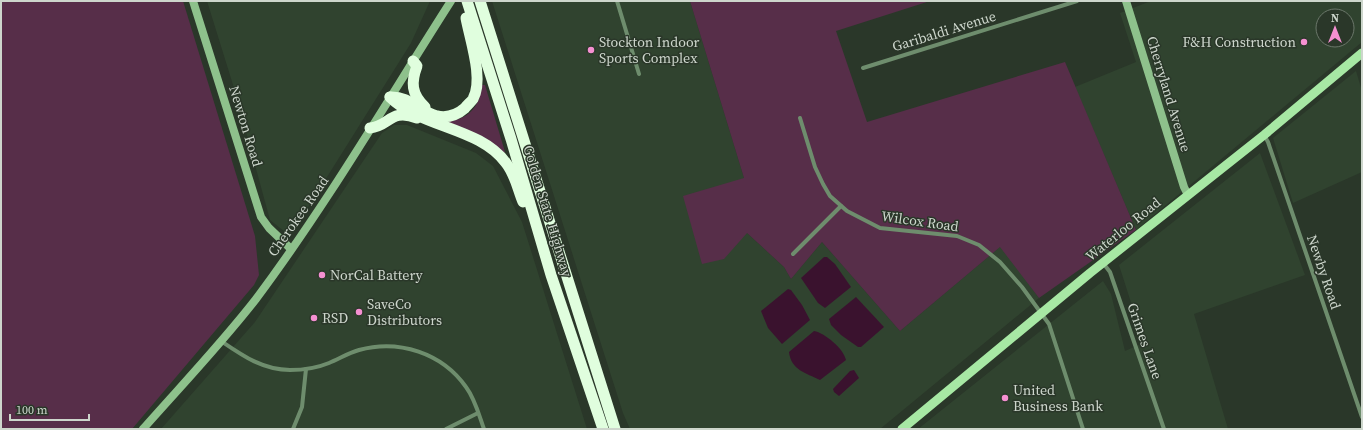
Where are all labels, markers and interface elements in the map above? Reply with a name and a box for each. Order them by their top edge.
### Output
street label: Garibaldi Avenue [890,6,998,56]
north arrow [1315,8,1355,48]
text: N [1331,11,1339,26]
place label: Stockton Indoor Sports Complex [599,32,700,68]
place label: F&H Construction [1182,32,1297,52]
street label: Cherryland Avenue [1142,34,1196,154]
marker: F&H Construction [1299,37,1309,47]
marker: Stockton Indoor Sports Complex [586,45,596,55]
street label: Newton Road [224,83,268,169]
street label: Golden State Highway [518,143,578,280]
street label: Cherokee Road [263,172,333,260]
street label: Waterloo Road [1081,192,1165,266]
street label: Wilcox Road [880,206,960,236]
street label: Newby Road [1302,232,1346,312]
place label: NorCal Battery [330,265,423,285]
marker: NorCal Battery [317,270,327,280]
place label: SaveCo Distributors [367,294,442,330]
street label: Grimes Lane [1123,300,1167,382]
marker: SaveCo Distributors [354,307,364,317]
place label: RSD [322,308,348,328]
marker: RSD [309,313,319,323]
place label: United Business Bank [1013,380,1103,416]
marker: United Business Bank [1000,393,1010,403]
scale bar [10,396,89,422]
text: 100 m [16,402,48,418]

